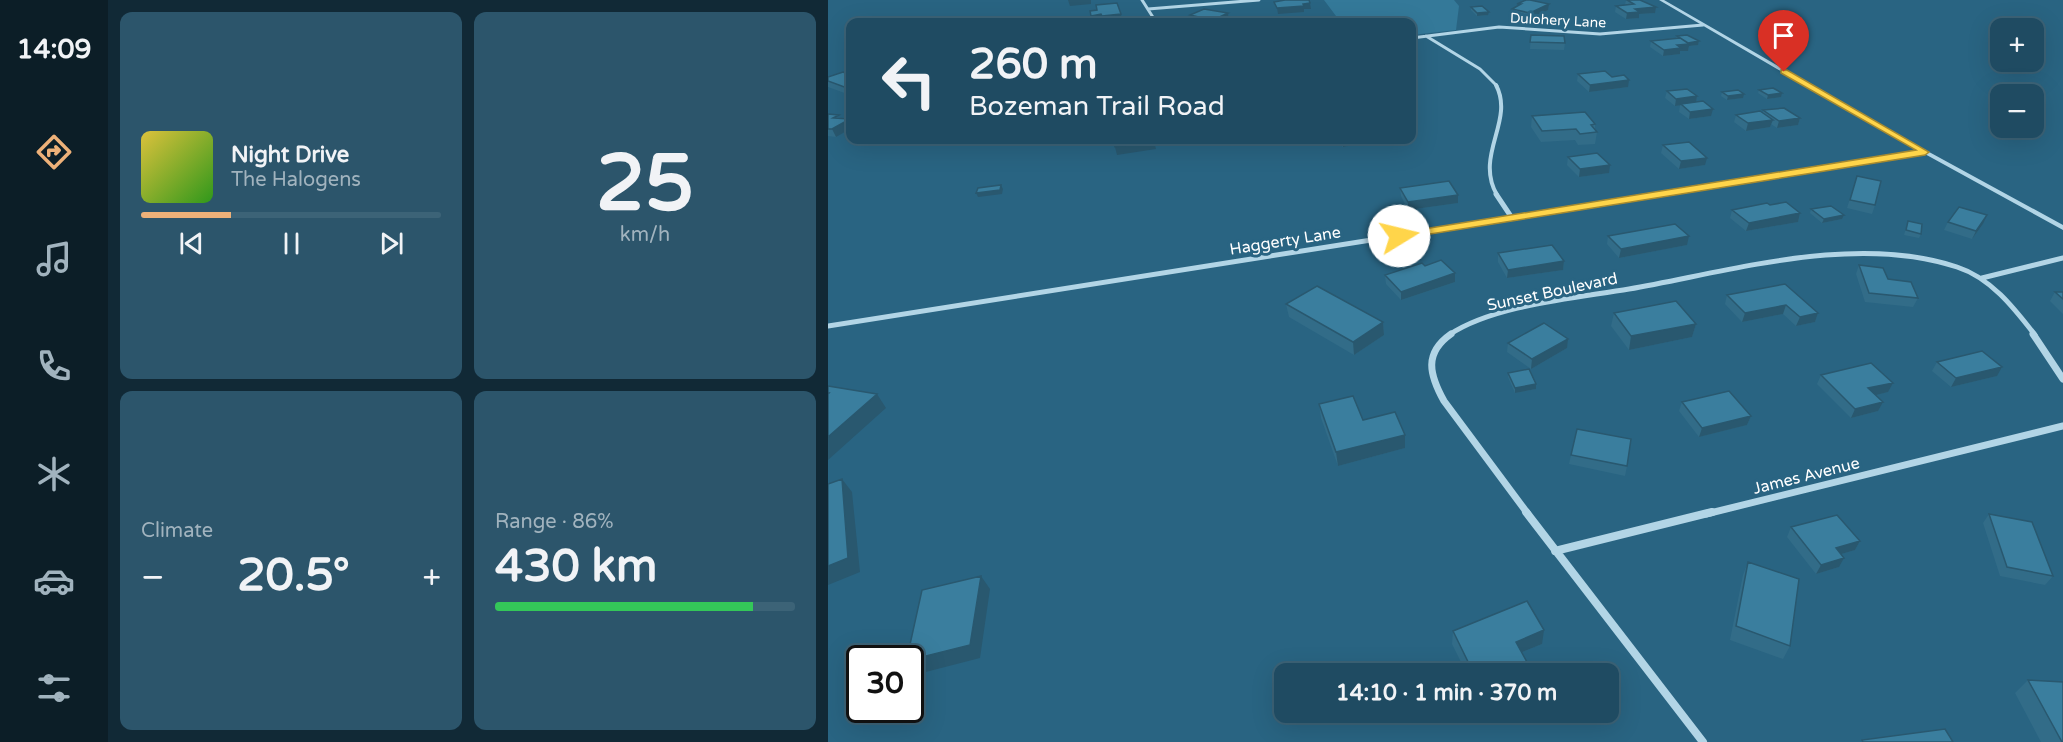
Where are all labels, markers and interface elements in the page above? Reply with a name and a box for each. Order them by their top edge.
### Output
street label: Dulohery Lane [1509,9,1607,32]
pin [1758,10,1809,72]
map controls [1990,18,2044,138]
button: + [1990,18,2044,72]
icon: arrive [1767,19,1800,52]
text: 14:09 [17,33,91,66]
text: 260 m [969,39,1098,90]
icon: left [870,42,948,120]
button: − [1990,84,2044,138]
text: Bozeman Trail Road [969,90,1225,123]
icon: directions [33,131,75,173]
text: 25 [596,137,694,231]
text: Night Drive [231,142,349,168]
text: The Halogens [231,168,361,192]
position arrow [1367,204,1431,268]
street label: Haggerty Lane [1228,222,1342,260]
text: km/h [620,223,670,247]
icon: previous [175,227,208,260]
icon: pause [275,227,308,260]
icon: next [375,227,408,260]
icon: music [33,238,75,280]
street label: Sunset Boulevard [1485,268,1619,316]
icon: phone [33,345,75,387]
icon: climate [33,453,75,495]
street label: James Avenue [1751,453,1862,499]
text: Range · 86% [495,510,614,534]
text: Climate [141,519,213,543]
text: 430 km [495,540,657,594]
text: 20.5° [237,549,350,603]
text: − [141,558,165,597]
text: + [422,558,441,597]
icon: car [33,560,75,602]
speed limit sign: 30 [846,645,924,723]
icon: filters [33,667,75,709]
text: 14:10 · 1 min · 370 m [1336,680,1557,706]

